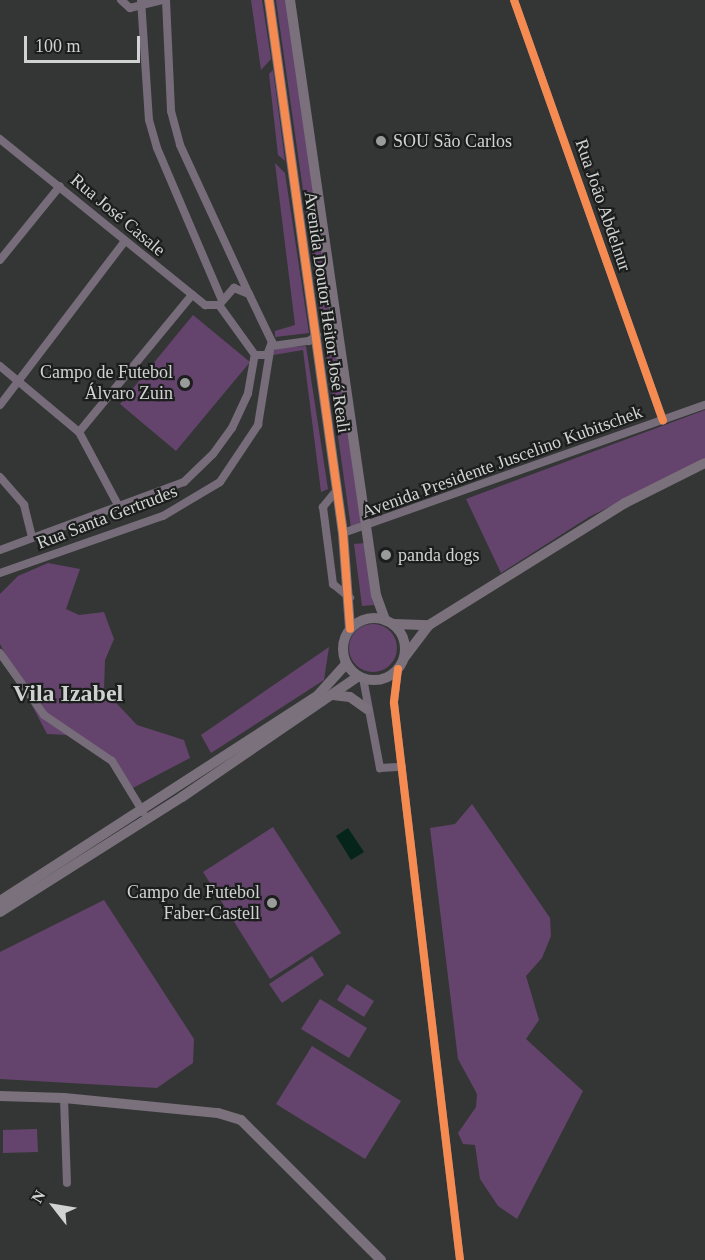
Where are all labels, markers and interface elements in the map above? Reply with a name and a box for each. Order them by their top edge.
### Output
scale bar [27,24,142,62]
text: 100 m [35,36,81,56]
place label: SOU São Carlos [393,130,512,152]
marker: SOU São Carlos [374,134,388,148]
street label: Rua João Abdelnur [570,136,636,274]
street label: Rua José Casale [66,169,170,261]
street label: Avenida Doutor Heitor José Reali [299,190,355,434]
place label: Campo de Futebol Álvaro Zuin [40,362,173,404]
marker: Campo de Futebol Álvaro Zuin [178,376,192,390]
street label: Avenida Presidente Juscelino Kubitschek [359,401,645,523]
street label: Rua Santa Gertrudes [34,480,180,554]
place label: panda dogs [398,544,479,566]
marker: panda dogs [379,548,393,562]
district label: Vila Izabel [13,680,123,708]
place label: Campo de Futebol Faber-Castell [127,882,260,924]
marker: Campo de Futebol Faber-Castell [265,896,279,910]
north arrow [24,1176,84,1236]
text: N [28,1187,48,1206]

